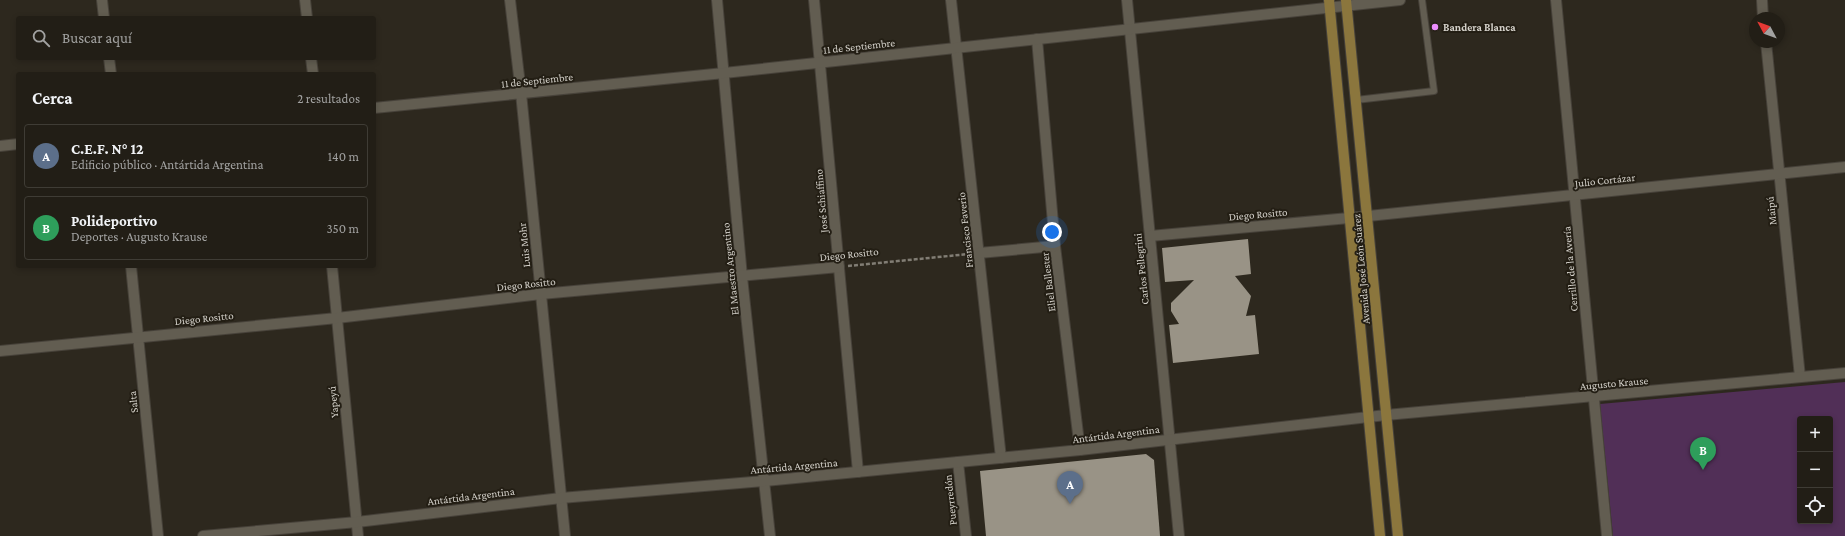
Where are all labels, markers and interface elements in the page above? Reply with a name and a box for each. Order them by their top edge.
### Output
north arrow [1749,12,1785,48]
search box [16,16,376,60]
place label: Bandera Blanca [1443,21,1516,33]
marker: Bandera Blanca [1430,22,1440,32]
icon: search [30,27,52,49]
text: Buscar aquí [62,30,132,46]
street label: 11 de Septiembre [822,36,896,57]
street label: 11 de Septiembre [500,70,574,91]
text: Cerca [32,89,72,108]
text: 2 resultados [297,91,360,106]
text: C.E.F. N° 12 [71,141,144,157]
text: A [42,149,50,164]
text: 140 m [328,149,359,164]
text: Edificio público · Antártida Argentina [71,157,264,172]
street label: José Schiaffino [812,168,831,234]
street label: Julio Cortázar [1573,171,1636,190]
street label: Francisco Faverio [955,191,975,268]
street label: Maipú [1764,196,1779,226]
street label: Diego Rositto [1228,205,1289,224]
text: Polideportivo [71,213,157,229]
street label: Avenida José León Suárez [1350,213,1373,325]
text: B [42,221,50,236]
text: 350 m [326,221,359,236]
street label: El Maestro Argentino [719,221,742,316]
street label: Luis Mohr [516,222,532,268]
your location [1042,222,1062,242]
street label: Cerrillo de la Avería [1560,226,1580,312]
text: Deportes · Augusto Krause [71,229,207,244]
street label: Carlos Pellegrini [1131,232,1152,305]
street label: Diego Rositto [819,245,880,264]
street label: Eliel Ballester [1038,251,1058,312]
street label: Diego Rositto [496,275,557,294]
street label: Diego Rositto [174,309,235,328]
street label: Augusto Krause [1579,374,1649,393]
street label: Yapeyú [326,385,341,418]
street label: Salta [126,391,140,413]
map controls [1797,416,1833,524]
button: + [1797,416,1833,452]
street label: Antártida Argentina [1072,423,1160,446]
pin: B [1690,437,1716,470]
button: − [1797,452,1833,488]
street label: Antártida Argentina [750,456,838,477]
pin: A [1057,471,1083,504]
street label: Pueyrredón [941,474,960,526]
street label: Antártida Argentina [427,485,515,508]
button: locate [1797,488,1833,524]

